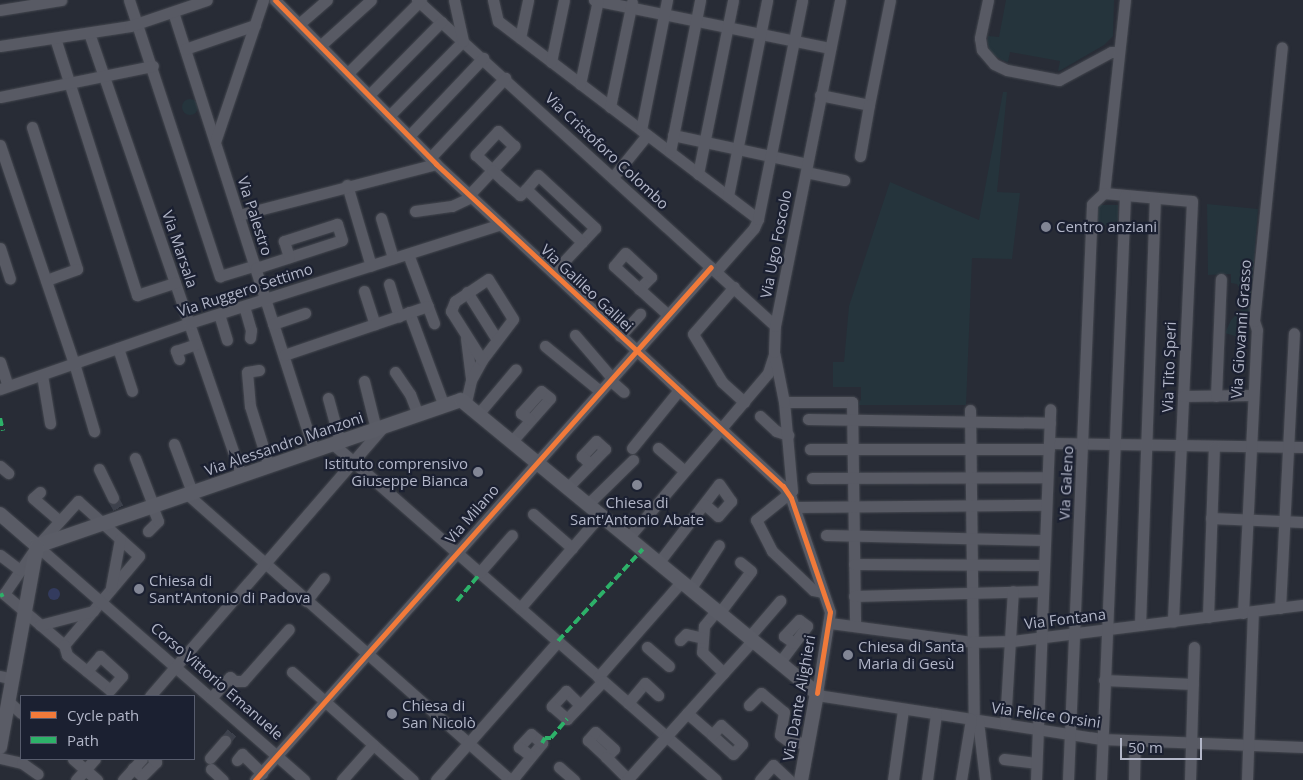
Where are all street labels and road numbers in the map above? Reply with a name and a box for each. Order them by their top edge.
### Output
street label: Via Cristoforo Colombo [542,89,672,213]
street label: Via Palestro [234,174,276,258]
street label: Via Ugo Foscolo [757,188,795,300]
street label: Via Marsala [158,208,202,290]
street label: Via Galileo Galilei [537,241,637,335]
street label: Via Giovanni Grasso [1227,259,1255,399]
street label: Via Ruggero Settimo [175,260,315,320]
street label: Via Tito Speri [1158,321,1180,413]
street label: Via Alessandro Manzoni [202,408,366,480]
street label: Via Galeno [1055,445,1077,521]
street label: Via Milano [441,481,503,547]
street label: Via Fontana [1023,605,1107,633]
street label: Corso Vittorio Emanuele [147,619,287,743]
street label: Via Dante Alighieri [779,634,819,762]
street label: Via Felice Orsini [990,698,1102,732]

